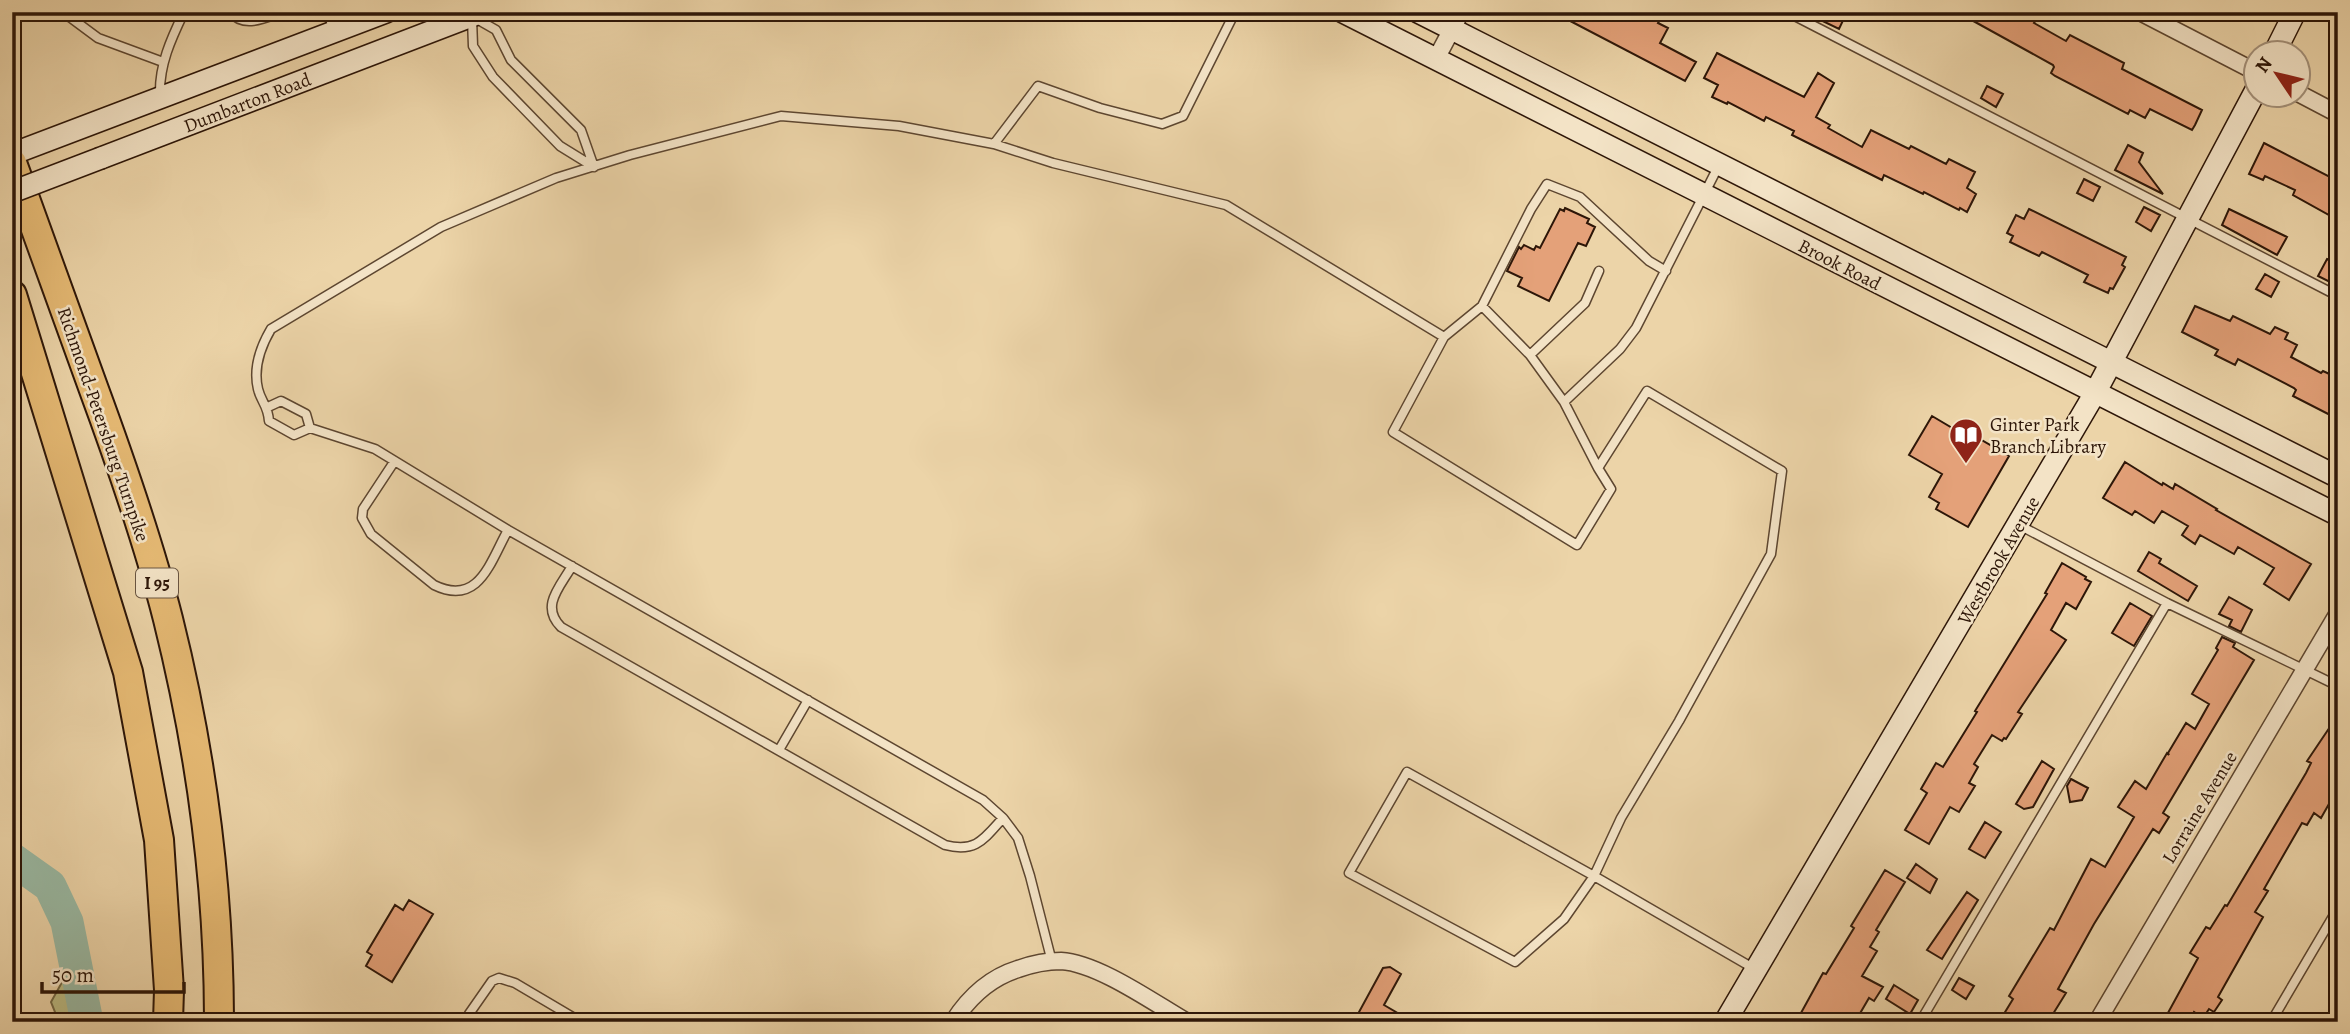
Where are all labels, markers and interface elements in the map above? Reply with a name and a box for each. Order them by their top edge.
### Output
north arrow [2242,38,2312,108]
text: N [2249,52,2279,78]
street label: Dumbarton Road [180,66,316,139]
street label: Brook Road [1794,233,1886,297]
street label: Richmond-Petersburg Turnpike [51,304,155,545]
place label: Ginter Park Branch Library [1990,412,2107,460]
library icon: Ginter Park Branch Library [1947,416,1985,465]
street label: Westbrook Avenue [1951,492,2046,630]
road number: I 95 [136,568,178,598]
street label: Lorraine Avenue [2156,746,2244,869]
scale bar [42,950,184,994]
text: 50 m [52,961,94,989]

